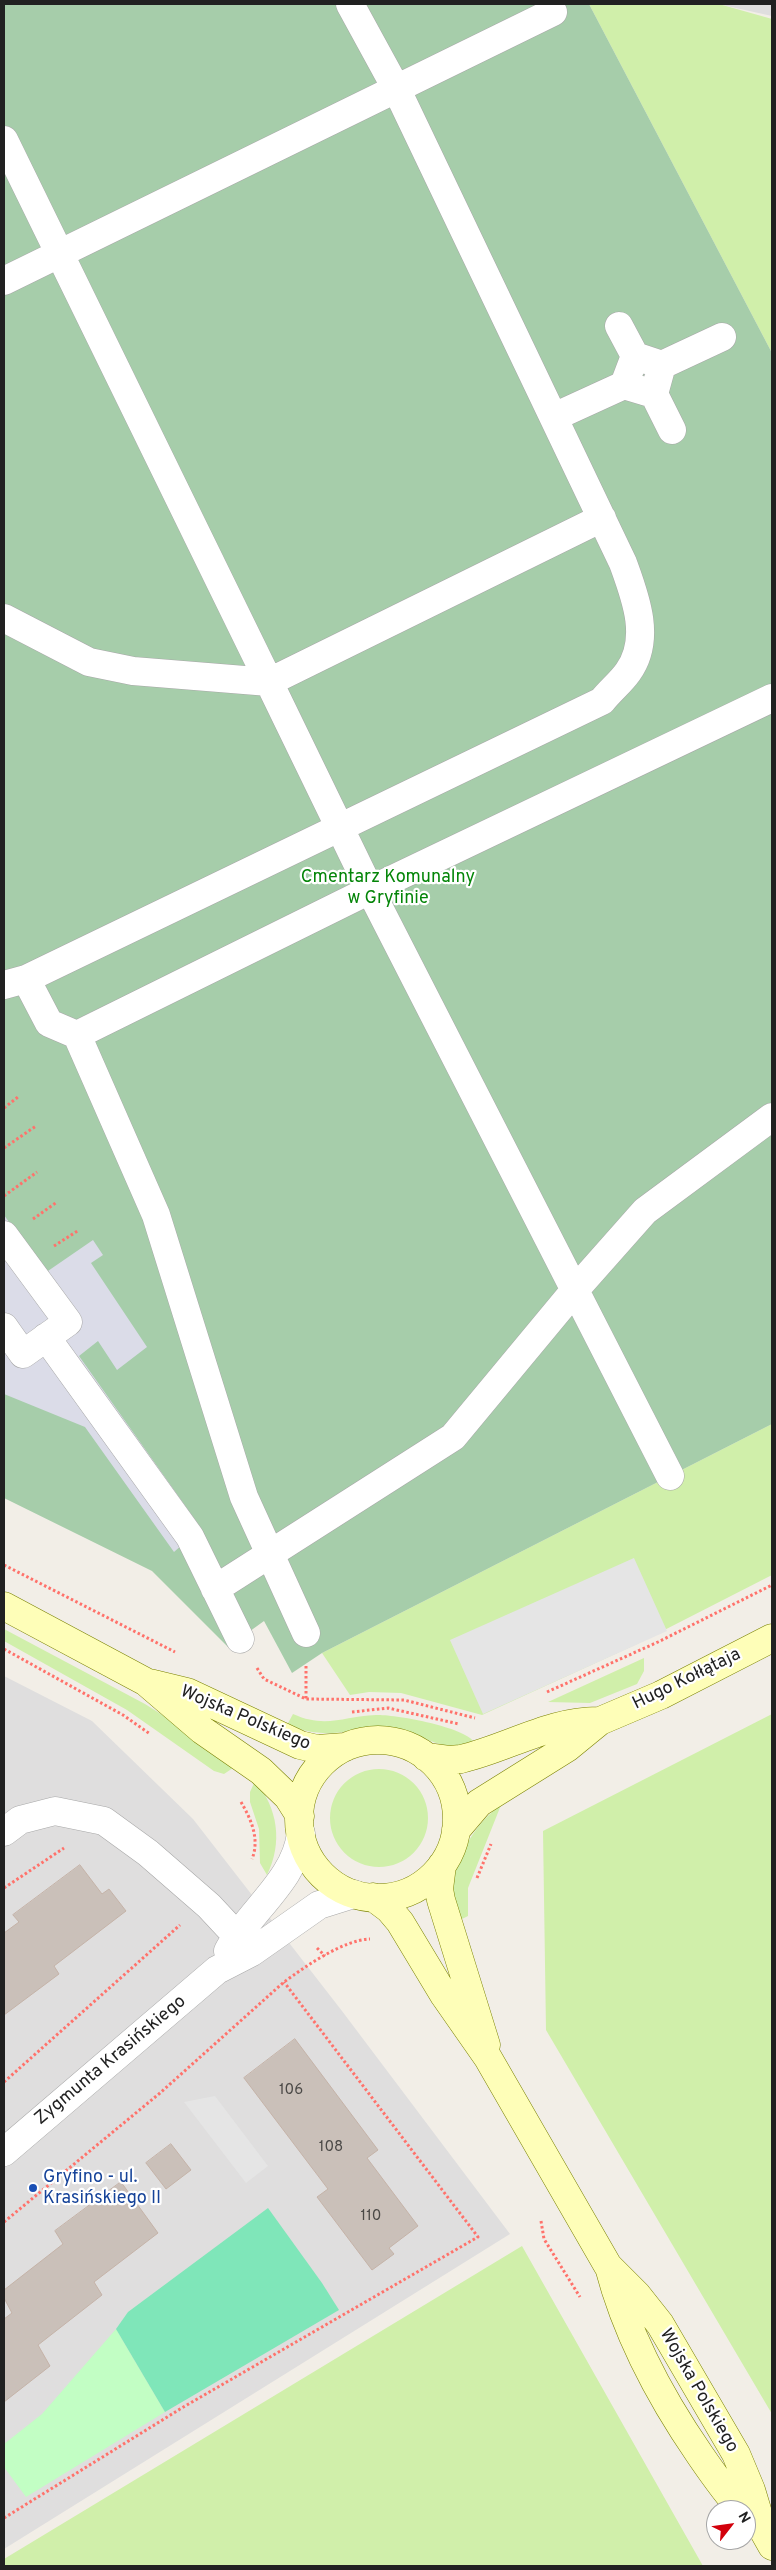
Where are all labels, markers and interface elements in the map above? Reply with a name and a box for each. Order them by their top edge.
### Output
park label: Cmentarz Komunalny w Gryfinie [301,867,475,910]
street label: Hugo Kołłątaja [629,1644,745,1716]
street label: Wojska Polskiego [177,1682,313,1756]
street label: Zygmunta Krasińskiego [31,1991,191,2131]
house number: 106 [279,2082,303,2100]
house number: 108 [319,2139,343,2157]
place label: Gryfino - ul. Krasińskiego II [43,2167,161,2210]
marker: Gryfino - ul. Krasińskiego II [27,2182,39,2194]
house number: 110 [361,2208,381,2226]
street label: Wojska Polskiego [654,2325,742,2457]
north arrow [706,2500,756,2550]
text: N [734,2509,753,2526]

